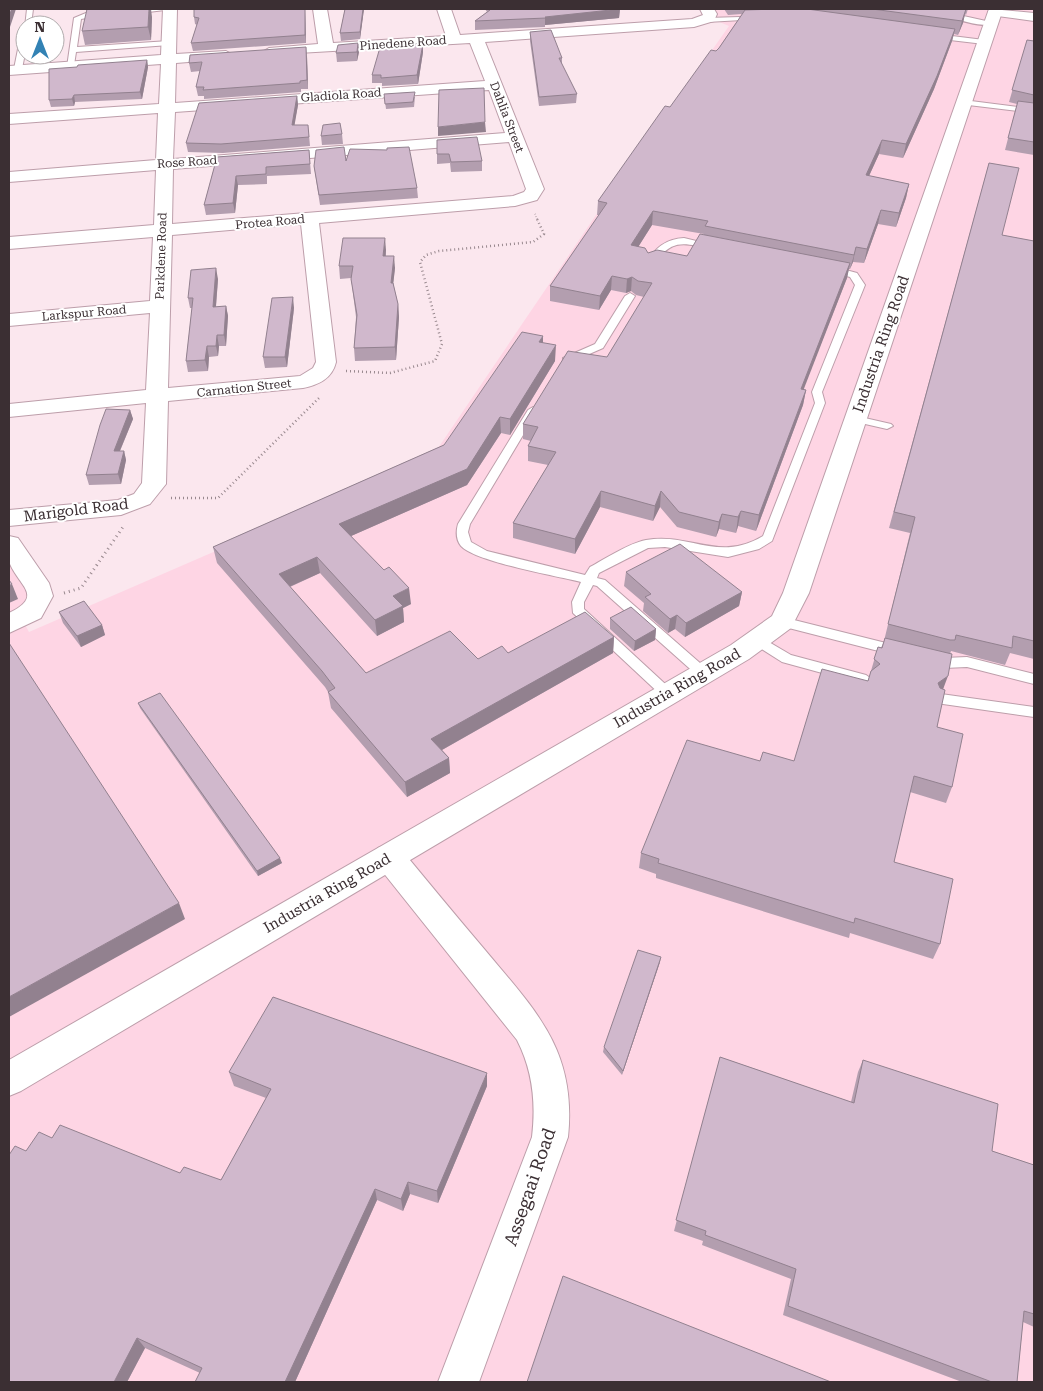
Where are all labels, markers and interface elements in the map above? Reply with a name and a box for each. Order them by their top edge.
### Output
north arrow [15,15,65,65]
text: N [35,19,46,35]
street label: Pinedene Road [359,33,447,53]
street label: Dahlia Street [487,80,527,155]
street label: Gladiola Road [300,85,382,105]
street label: Rose Road [156,153,218,171]
street label: Parkdene Road [152,212,170,300]
street label: Protea Road [235,212,306,232]
street label: Industria Ring Road [849,273,913,415]
street label: Larkspur Road [41,302,127,324]
street label: Carnation Street [196,376,293,400]
street label: Marigold Road [23,495,130,525]
street label: Industria Ring Road [610,644,744,732]
street label: Industria Ring Road [260,849,394,937]
street label: Assegaai Road [500,1125,560,1249]

